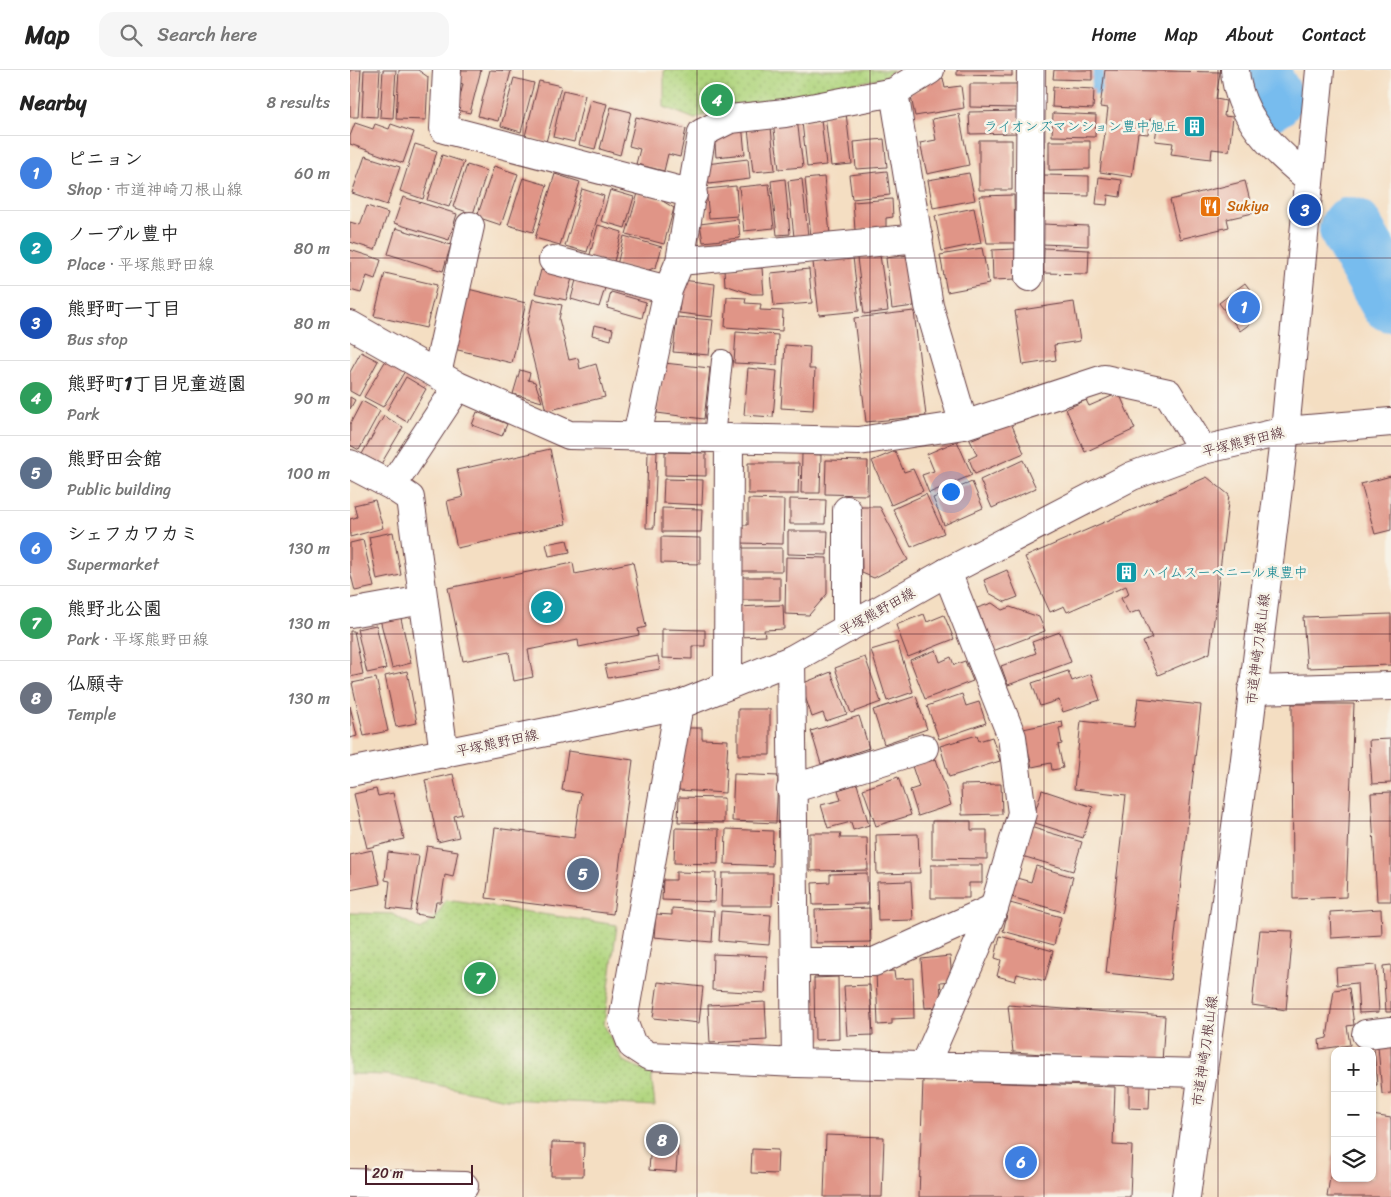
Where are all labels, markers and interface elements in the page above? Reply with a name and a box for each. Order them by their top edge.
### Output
search box [99,12,449,57]
text: Map [25,14,69,56]
text: Search here [157,18,257,51]
text: Home [1092,19,1137,51]
text: Map [1165,19,1198,51]
text: About [1226,19,1274,51]
text: Contact [1302,19,1366,51]
icon: search [117,21,145,49]
pin: 4 [701,81,733,119]
text: Nearby [20,84,86,122]
text: 8 results [267,88,330,117]
place label: ライオンズマンション豊中旭丘 [984,114,1178,139]
building icon: ライオンズマンション豊中旭丘 [1182,114,1206,138]
text: ピニョン [67,142,143,175]
text: 1 [33,159,39,188]
text: 60 m [294,159,330,188]
text: Shop · 市道神崎刀根山線 [67,175,243,204]
pin: 3 [1289,191,1321,229]
restaurant icon: Sukiya [1199,194,1223,218]
place label: Sukiya [1227,194,1269,219]
text: ノーブル豊中 [67,217,179,250]
text: 2 [31,234,41,263]
text: 80 m [294,234,330,263]
text: Place · 平塚熊野田線 [67,250,214,279]
pin: 1 [1228,288,1260,326]
text: 熊野町一丁目 [67,292,181,325]
text: 3 [32,309,40,338]
text: 80 m [294,309,330,338]
text: Bus stop [67,325,128,354]
text: 熊野町1丁目児童遊園 [67,367,246,400]
text: 4 [31,384,41,413]
text: 90 m [294,384,330,413]
text: Park [67,400,100,429]
street label: 平塚熊野田線 [1199,420,1287,464]
text: 熊野田会館 [67,442,162,475]
text: 5 [31,459,41,488]
text: 100 m [286,459,330,488]
text: Public building [67,475,171,504]
your location [938,479,964,505]
text: シェフカワカミ [67,517,198,550]
text: 6 [31,534,41,563]
text: 130 m [288,534,330,563]
text: Supermarket [67,550,159,579]
building icon: ハイムスーベニール東豊中 [1114,560,1138,584]
place label: ハイムスーベニール東豊中 [1142,560,1308,585]
street label: 平塚熊野田線 [834,581,920,643]
pin: 2 [531,588,563,626]
text: 熊野北公園 [67,592,162,625]
street label: 市道神崎刀根山線 [1239,592,1277,706]
text: 7 [31,609,41,638]
text: 130 m [288,609,330,638]
text: Park · 平塚熊野田線 [67,625,208,654]
text: 仏願寺 [67,667,124,700]
text: 8 [31,684,41,713]
text: 130 m [288,684,330,713]
text: Temple [67,700,116,729]
street label: 平塚熊野田線 [453,722,541,764]
pin: 5 [567,855,599,893]
pin: 7 [464,959,496,997]
street label: 市道神崎刀根山線 [1185,994,1225,1108]
map controls [1331,1047,1376,1182]
button: + [1331,1047,1376,1092]
button: − [1331,1092,1376,1137]
pin: 8 [646,1121,678,1159]
button: layers [1331,1137,1376,1182]
pin: 6 [1005,1143,1037,1181]
text: 20 m [372,1161,403,1186]
scale bar [365,1162,472,1185]

